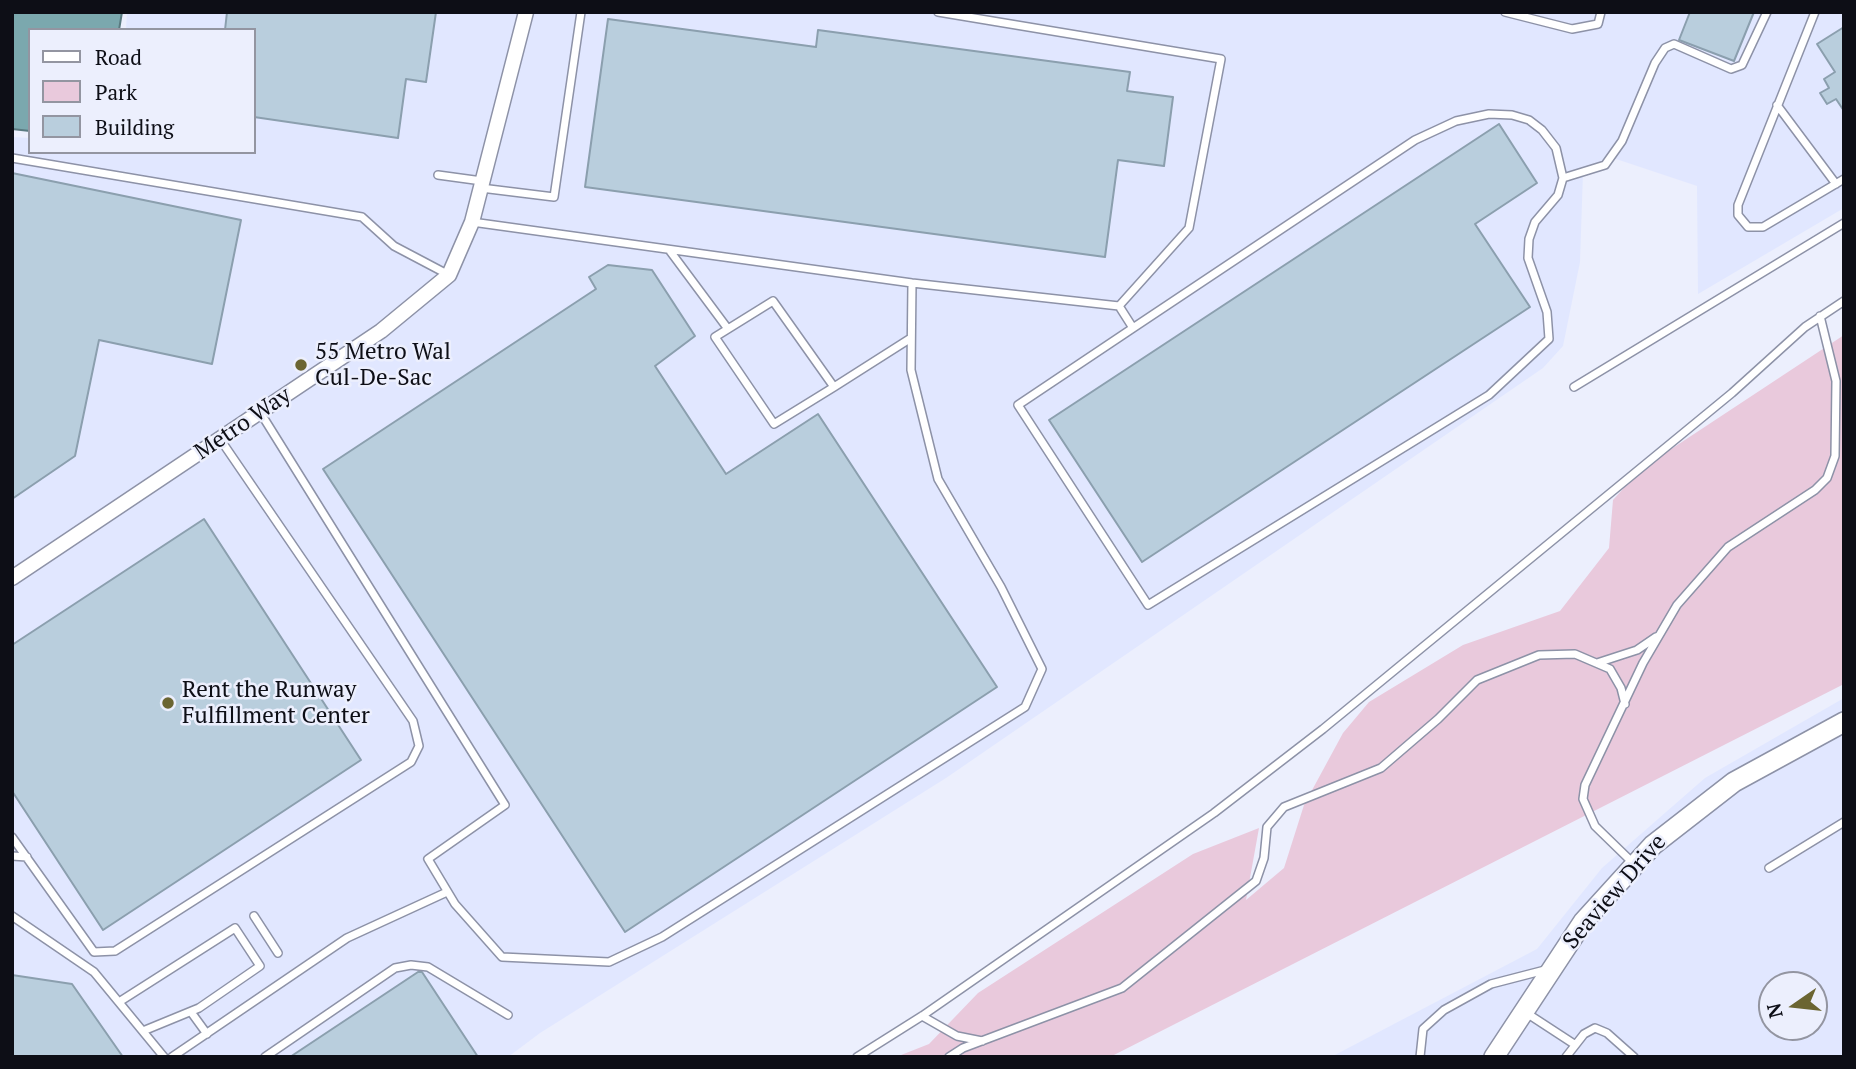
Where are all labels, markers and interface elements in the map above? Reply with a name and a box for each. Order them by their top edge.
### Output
legend [28,28,256,154]
text: Road [95,43,142,71]
text: Park [95,78,137,106]
text: Building [95,113,174,141]
place label: 55 Metro Wal Cul-De-Sac [315,338,451,392]
marker: 55 Metro Wal Cul-De-Sac [293,357,309,373]
street label: Metro Way [190,382,296,466]
place label: Rent the Runway Fulfillment Center [182,676,370,730]
marker: Rent the Runway Fulfillment Center [160,695,176,711]
street label: Seaview Drive [1558,829,1672,955]
north arrow [1758,971,1828,1041]
text: N [1760,1001,1788,1021]

